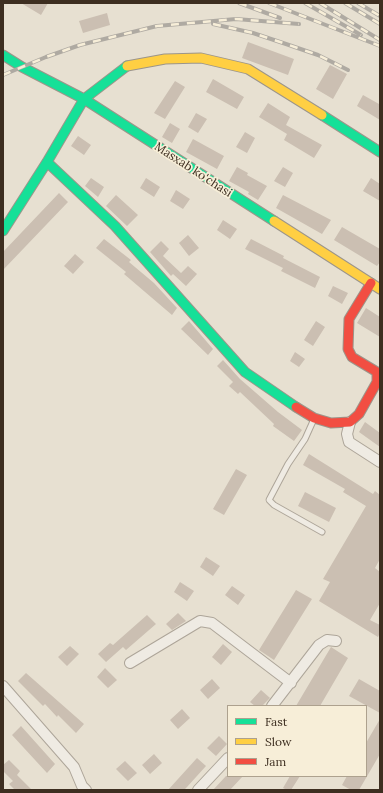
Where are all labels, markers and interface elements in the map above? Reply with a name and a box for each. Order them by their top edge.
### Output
street label: Masxab ko'chasi [151,140,235,200]
legend [227,705,367,777]
text: Fast [265,714,288,729]
text: Slow [265,734,292,749]
text: Jam [265,754,286,769]

